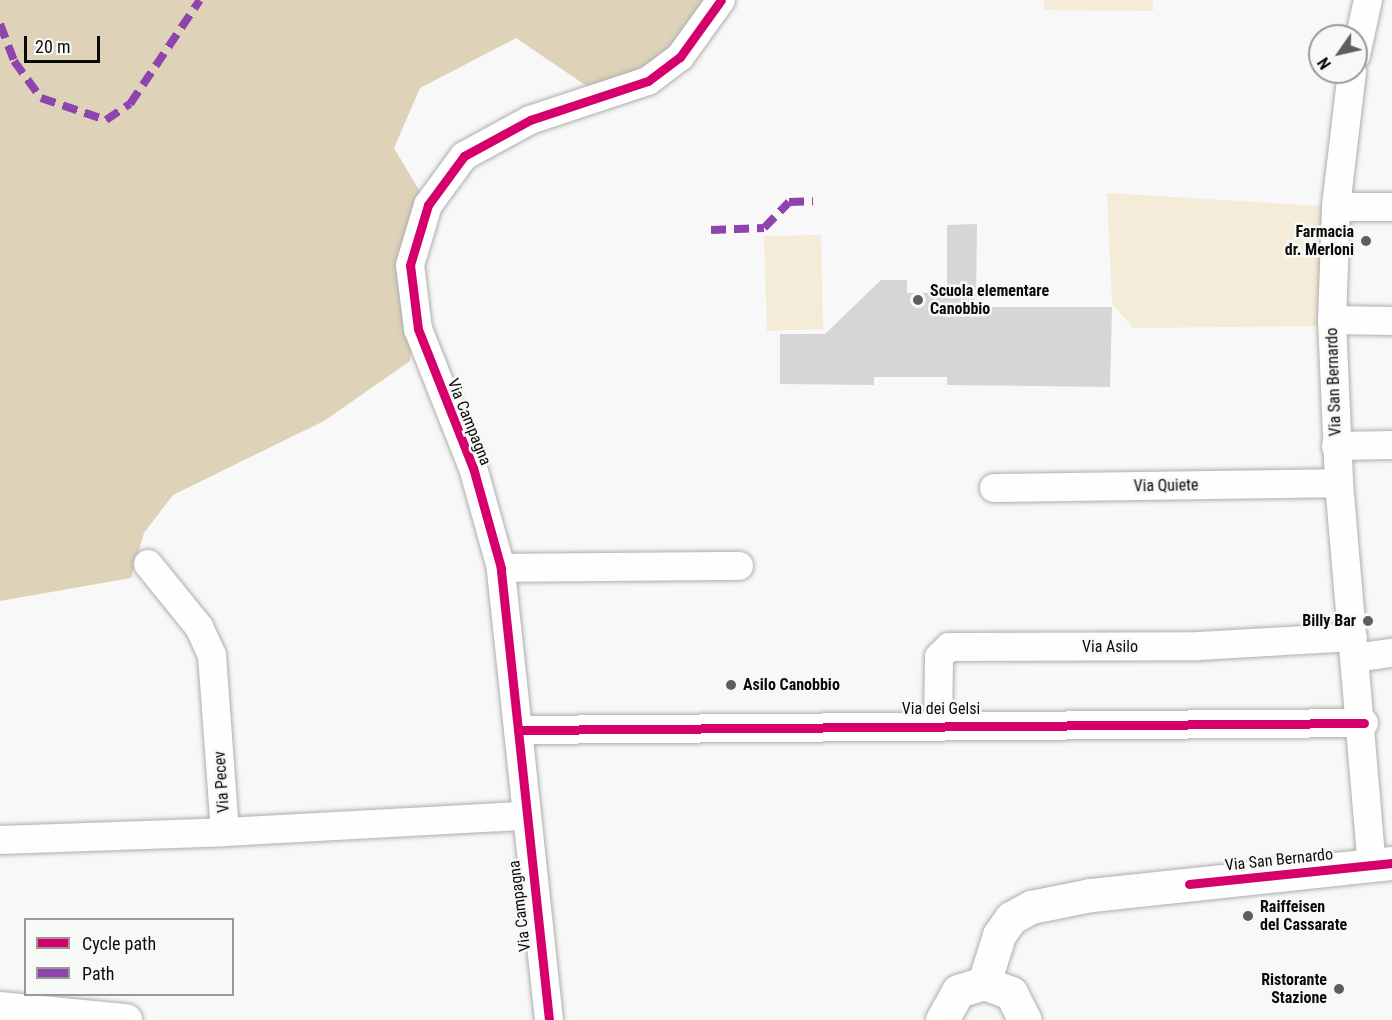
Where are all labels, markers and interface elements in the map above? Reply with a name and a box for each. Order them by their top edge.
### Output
scale bar [27,24,104,62]
north arrow [1308,24,1368,84]
text: 20 m [35,36,70,57]
text: N [1314,54,1335,73]
place label: Farmacia dr. Merloni [1285,222,1354,260]
marker: Farmacia dr. Merloni [1359,234,1373,248]
place label: Scuola elementare Canobbio [930,281,1049,319]
marker: Scuola elementare Canobbio [911,293,925,307]
street label: Via San Bernardo [1323,327,1345,437]
street label: Via Campagna [443,376,495,468]
street label: Via Quiete [1133,476,1199,496]
place label: Billy Bar [1302,611,1356,631]
marker: Billy Bar [1361,614,1375,628]
street label: Via Asilo [1082,637,1138,657]
place label: Asilo Canobbio [743,675,840,695]
marker: Asilo Canobbio [724,678,738,692]
street label: Via dei Gelsi [902,699,980,719]
street label: Via Pecev [210,750,234,814]
street label: Via San Bernardo [1224,845,1334,875]
street label: Via Campagna [505,859,535,953]
place label: Raiffeisen del Cassarate [1260,897,1347,935]
marker: Raiffeisen del Cassarate [1241,909,1255,923]
legend [24,918,234,996]
text: Cycle path [82,933,156,954]
text: Path [82,963,115,984]
place label: Ristorante Stazione [1261,970,1327,1008]
marker: Ristorante Stazione [1332,982,1346,996]

